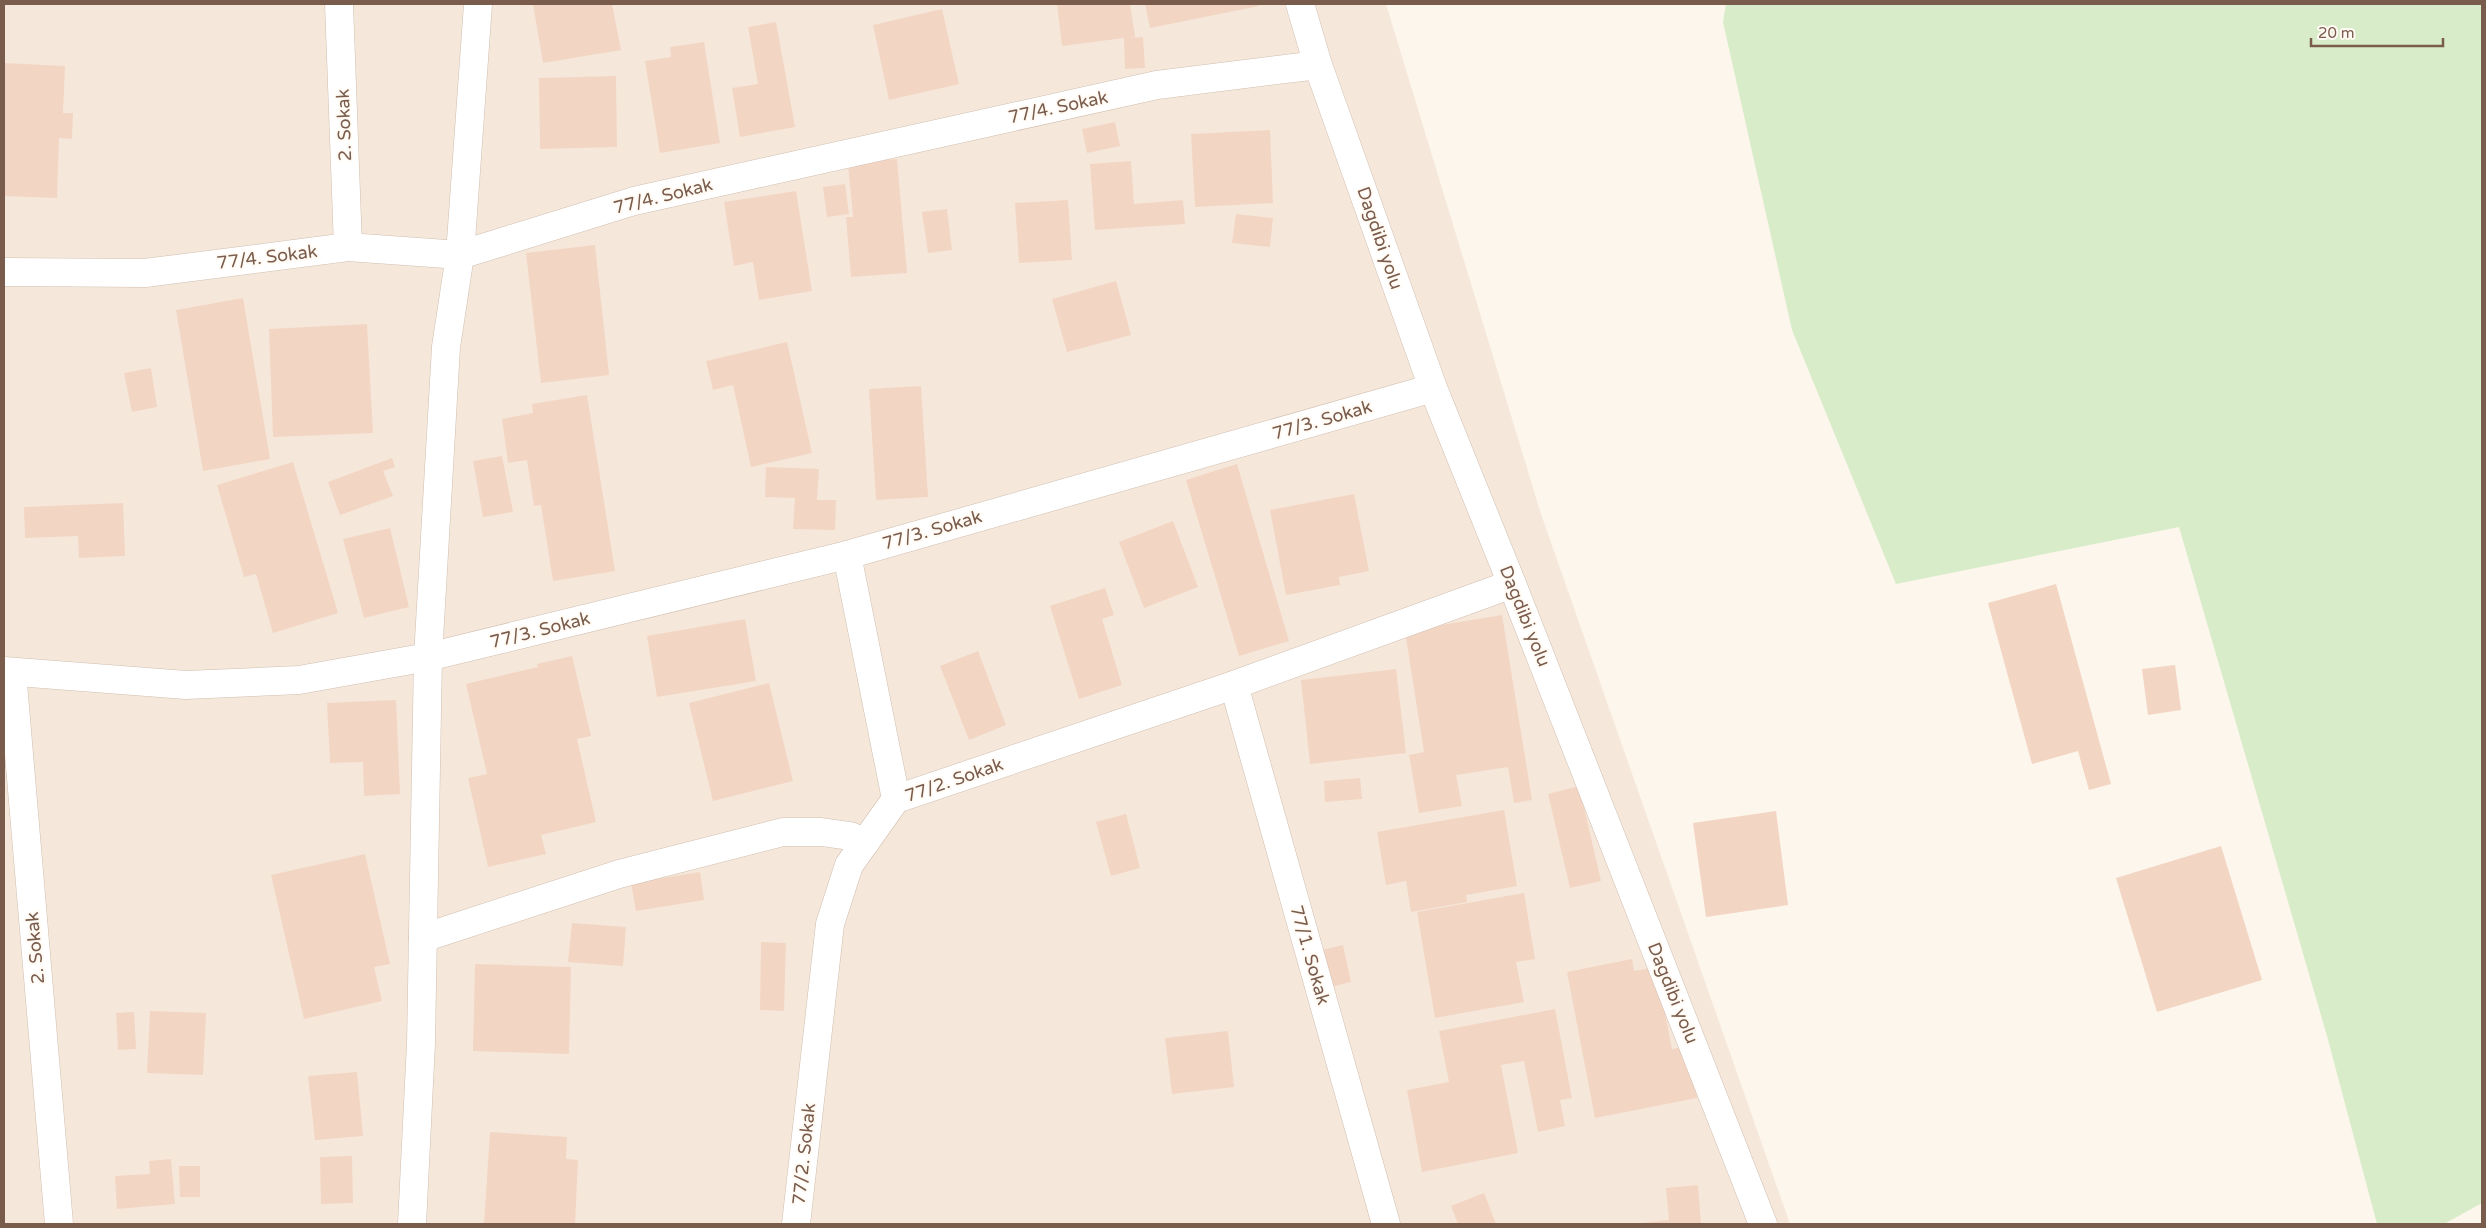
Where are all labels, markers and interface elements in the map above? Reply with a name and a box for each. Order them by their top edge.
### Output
scale bar [2311,15,2444,47]
text: 20 m [2318,24,2355,42]
street label: 77/4. Sokak [1006,86,1110,128]
street label: 2. Sokak [332,88,356,161]
street label: 77/4. Sokak [611,173,715,219]
street label: Dagdibi yolu [1352,184,1408,292]
street label: 77/4. Sokak [215,240,319,274]
street label: 77/3. Sokak [1270,395,1374,445]
street label: 77/3. Sokak [880,505,984,555]
street label: Dagdibi yolu [1495,562,1555,670]
street label: 77/3. Sokak [488,607,592,653]
street label: 77/2. Sokak [902,753,1006,807]
street label: 77/1. Sokak [1285,903,1335,1007]
street label: 2. Sokak [21,911,49,985]
street label: Dagdibi yolu [1643,939,1703,1047]
street label: 77/2. Sokak [788,1102,820,1206]

